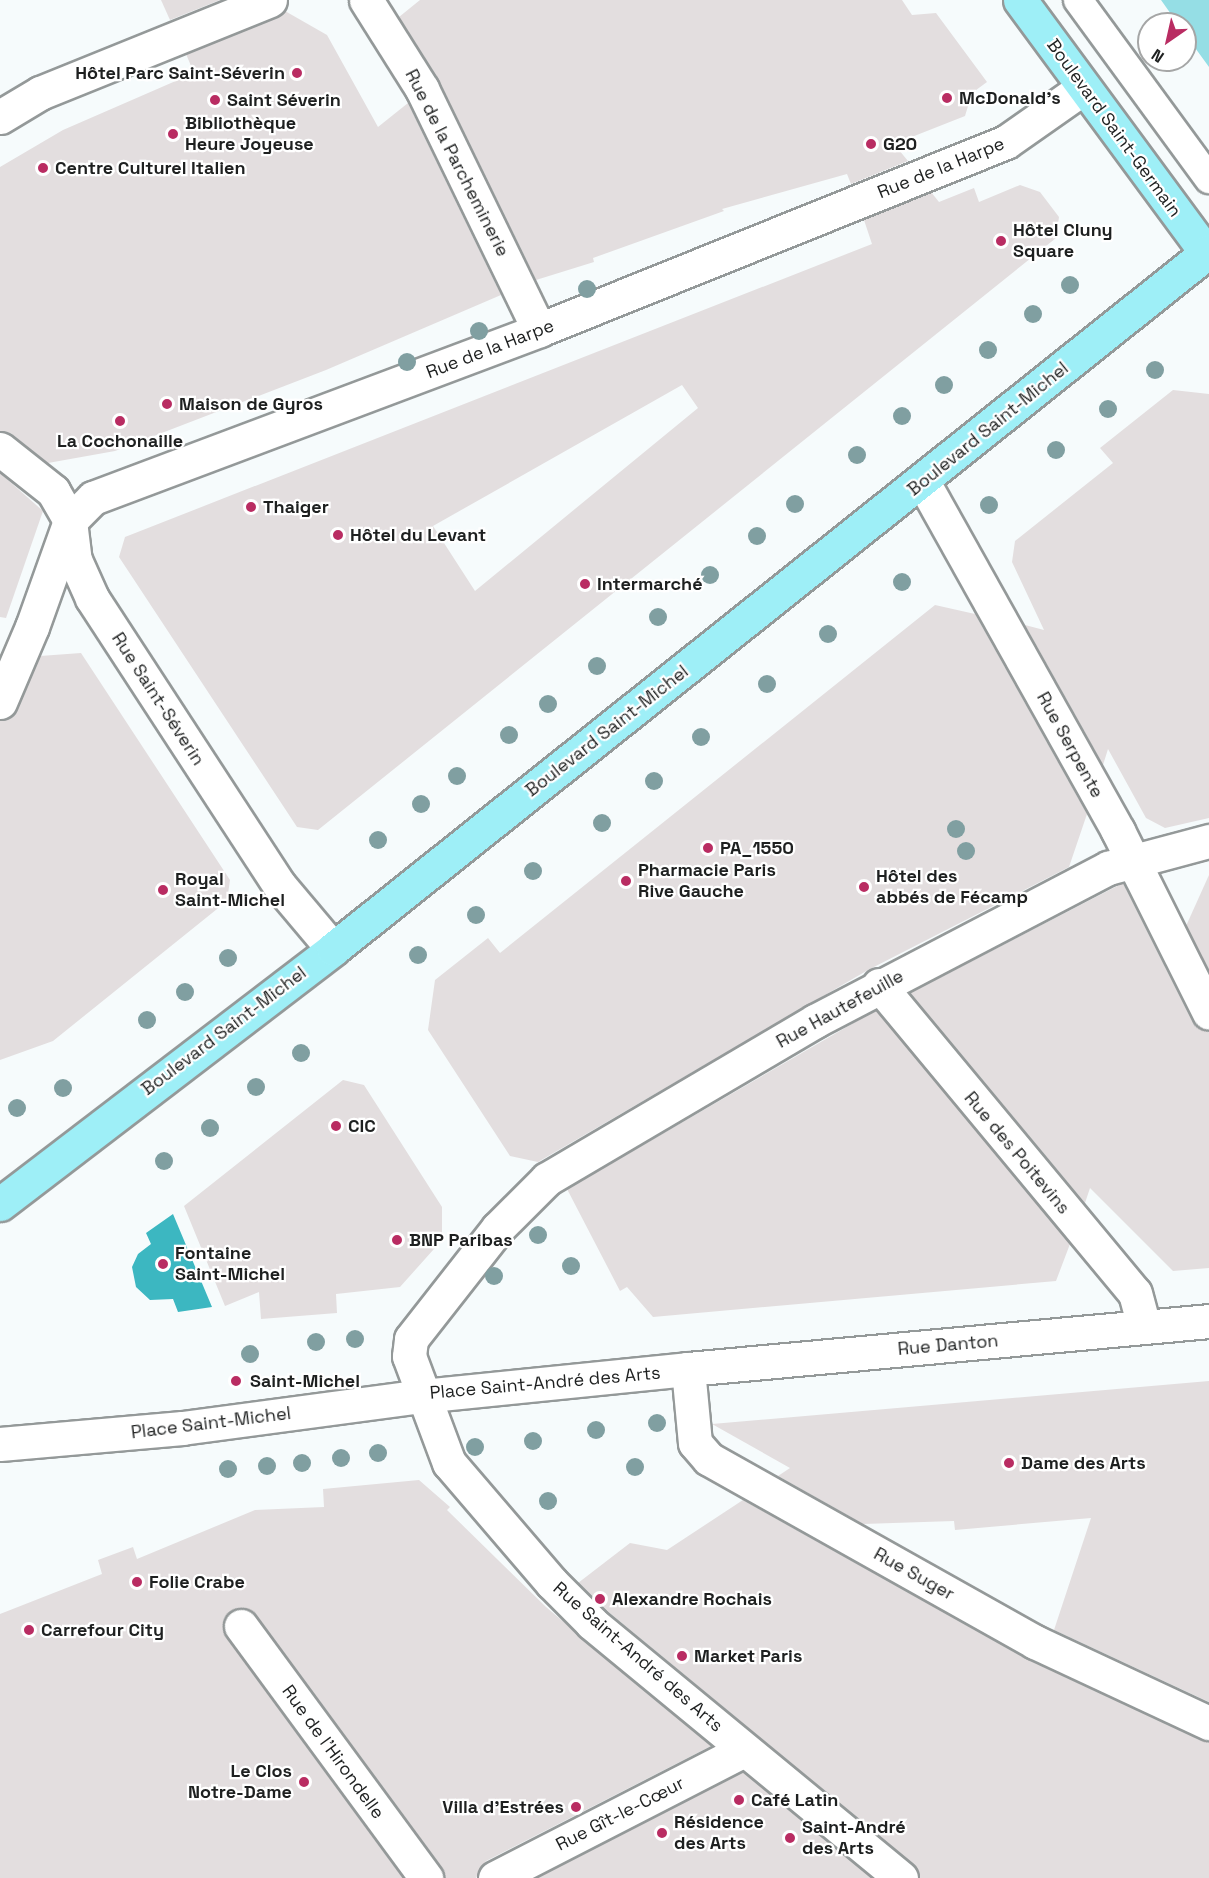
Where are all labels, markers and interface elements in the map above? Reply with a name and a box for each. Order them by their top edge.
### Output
north arrow [1137,12,1197,72]
street label: Boulevard Saint-Germain [1042,35,1186,221]
text: N [1147,44,1168,67]
place label: Hôtel Parc Saint-Séverin [75,62,285,84]
marker: Hôtel Parc Saint-Séverin [290,66,304,80]
street label: Rue de la Parcheminerie [400,66,514,260]
place label: McDonald's [959,87,1061,109]
place label: Saint Séverin [227,89,341,111]
marker: McDonald's [940,91,954,105]
marker: Saint Séverin [208,93,222,107]
place label: Bibliothèque Heure Joyeuse [185,113,314,156]
marker: Bibliothèque Heure Joyeuse [166,127,180,141]
street label: Rue de la Harpe [874,133,1008,203]
place label: G20 [883,133,917,155]
marker: G20 [864,137,878,151]
place label: Centre Culturel Italien [55,157,246,179]
marker: Centre Culturel Italien [36,161,50,175]
place label: Hôtel Cluny Square [1013,220,1113,262]
marker: Hôtel Cluny Square [994,234,1008,248]
street label: Rue de la Harpe [423,315,557,383]
street label: Boulevard Saint-Michel [903,357,1073,501]
place label: Maison de Gyros [179,393,323,415]
marker: Maison de Gyros [160,397,174,411]
marker: La Cochonaille [113,414,127,428]
place label: La Cochonaille [57,430,183,452]
place label: Thaiger [263,496,329,518]
marker: Thaiger [244,500,258,514]
place label: Hôtel du Levant [350,524,486,546]
marker: Hôtel du Levant [331,528,345,542]
place label: Intermarché [597,573,703,595]
marker: Intermarché [578,577,592,591]
street label: Rue Saint-Séverin [107,629,209,769]
street label: Boulevard Saint-Michel [521,661,693,801]
street label: Rue Serpente [1032,688,1108,802]
place label: PA_1550 [720,837,794,859]
marker: PA_1550 [701,841,715,855]
place label: Pharmacie Paris Rive Gauche [638,860,776,902]
place label: Hôtel des abbés de Fécamp [876,866,1028,908]
place label: Royal Saint-Michel [175,869,285,912]
marker: Pharmacie Paris Rive Gauche [619,874,633,888]
marker: Hôtel des abbés de Fécamp [857,880,871,894]
marker: Royal Saint-Michel [156,883,170,897]
street label: Boulevard Saint-Michel [137,962,311,1100]
street label: Rue Hautefeuille [773,965,907,1053]
street label: Rue des Poitevins [960,1087,1074,1219]
place label: CIC [348,1115,376,1137]
marker: CIC [329,1119,343,1133]
place label: BNP Paribas [409,1229,513,1251]
marker: BNP Paribas [390,1233,404,1247]
place label: Fontaine Saint-Michel [175,1243,285,1286]
marker: Fontaine Saint-Michel [156,1257,170,1271]
street label: Rue Danton [897,1330,999,1360]
street label: Place Saint-André des Arts [429,1362,661,1404]
place label: Saint-Michel [250,1370,360,1392]
marker: Saint-Michel [227,1372,245,1390]
street label: Place Saint-Michel [130,1402,292,1444]
place label: Dame des Arts [1021,1452,1146,1474]
marker: Dame des Arts [1002,1456,1016,1470]
street label: Rue Suger [870,1543,958,1605]
place label: Folie Crabe [149,1571,245,1593]
marker: Folie Crabe [130,1575,144,1589]
street label: Rue Saint-André des Arts [549,1577,727,1737]
place label: Alexandre Rochais [612,1588,772,1610]
marker: Alexandre Rochais [593,1592,607,1606]
place label: Carrefour City [41,1619,164,1641]
marker: Carrefour City [22,1623,36,1637]
place label: Market Paris [694,1645,802,1667]
marker: Market Paris [675,1649,689,1663]
street label: Rue de l'Hirondelle [277,1681,389,1823]
place label: Le Clos Notre-Dame [188,1761,292,1804]
street label: Rue Gît-le-Cœur [552,1772,688,1856]
marker: Le Clos Notre-Dame [297,1775,311,1789]
place label: Café Latin [751,1789,838,1811]
marker: Café Latin [732,1793,746,1807]
place label: Villa d'Estrées [442,1796,564,1818]
marker: Villa d'Estrées [569,1800,583,1814]
place label: Résidence des Arts [674,1812,764,1854]
place label: Saint-André des Arts [802,1817,906,1860]
marker: Résidence des Arts [655,1826,669,1840]
marker: Saint-André des Arts [783,1831,797,1845]

